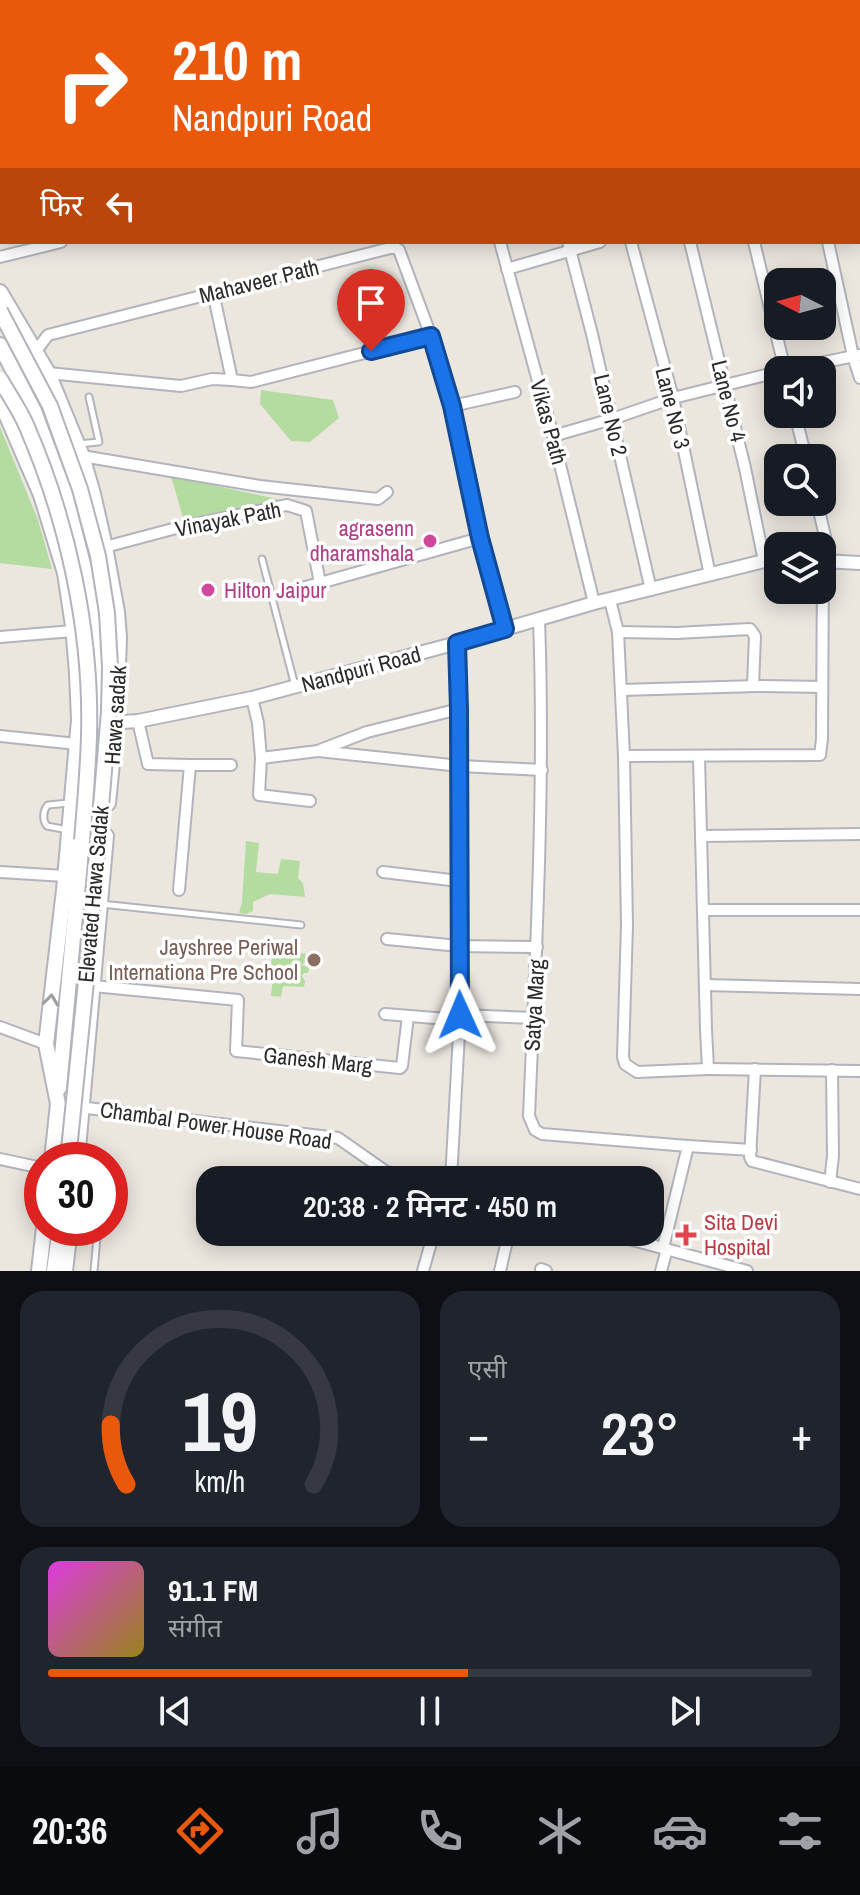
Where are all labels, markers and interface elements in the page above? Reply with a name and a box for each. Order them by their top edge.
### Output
text: 210 m [172,22,302,97]
icon: right [40,32,144,136]
text: Nandpuri Road [172,94,372,142]
icon: left [99,184,143,228]
text: फिर [40,185,83,225]
street label: Mahaveer Path [196,252,322,310]
north arrow [764,268,836,340]
map controls [764,268,836,604]
pin [337,269,405,351]
icon: arrive [349,281,393,325]
button: sound [764,356,836,428]
street label: Lane No 4 [704,357,754,445]
street label: Lane No 3 [648,364,698,452]
street label: Lane No 2 [587,371,635,459]
street label: Vikas Path [523,376,575,468]
button: search [764,444,836,516]
street label: Vinayak Path [173,494,283,544]
place label: agrasenn dharamshala [310,513,414,568]
marker: agrasenn dharamshala [421,532,439,550]
button: layers [764,532,836,604]
place label: Hilton Jaipur [224,575,326,605]
marker: Hilton Jaipur [199,581,217,599]
street label: Nandpuri Road [298,639,424,699]
street label: Hawa sadak [97,663,133,766]
street label: Elevated Hawa Sadak [70,803,116,984]
place label: Jayshree Periwal Internationa Pre School [108,932,298,987]
marker: Jayshree Periwal Internationa Pre School [305,951,323,969]
street label: Satya Marg [517,958,551,1052]
position arrow [418,973,502,1057]
one-way arrow [42,993,59,1007]
street label: Ganesh Marg [262,1039,374,1081]
street label: Chambal Power House Road [98,1094,334,1156]
speed limit sign: 30 [24,1142,128,1246]
text: 20:38 · 2 मिनट · 450 m [303,1186,557,1226]
place label: Sita Devi Hospital [704,1207,778,1262]
marker: Sita Devi Hospital [675,1224,697,1246]
text: एसी [468,1351,507,1386]
text: 19 [182,1365,258,1477]
text: 23° [601,1393,679,1474]
text: − [468,1404,489,1464]
text: + [791,1404,812,1464]
text: km/h [195,1462,245,1501]
text: 91.1 FM [168,1570,258,1610]
text: संगीत [168,1610,222,1645]
icon: previous [153,1689,197,1733]
icon: pause [408,1689,452,1733]
icon: next [663,1689,707,1733]
icon: directions [172,1803,228,1859]
icon: music [292,1803,348,1859]
icon: phone [412,1803,468,1859]
icon: climate [532,1803,588,1859]
icon: car [652,1803,708,1859]
icon: filters [772,1803,828,1859]
text: 20:36 [32,1807,108,1855]

